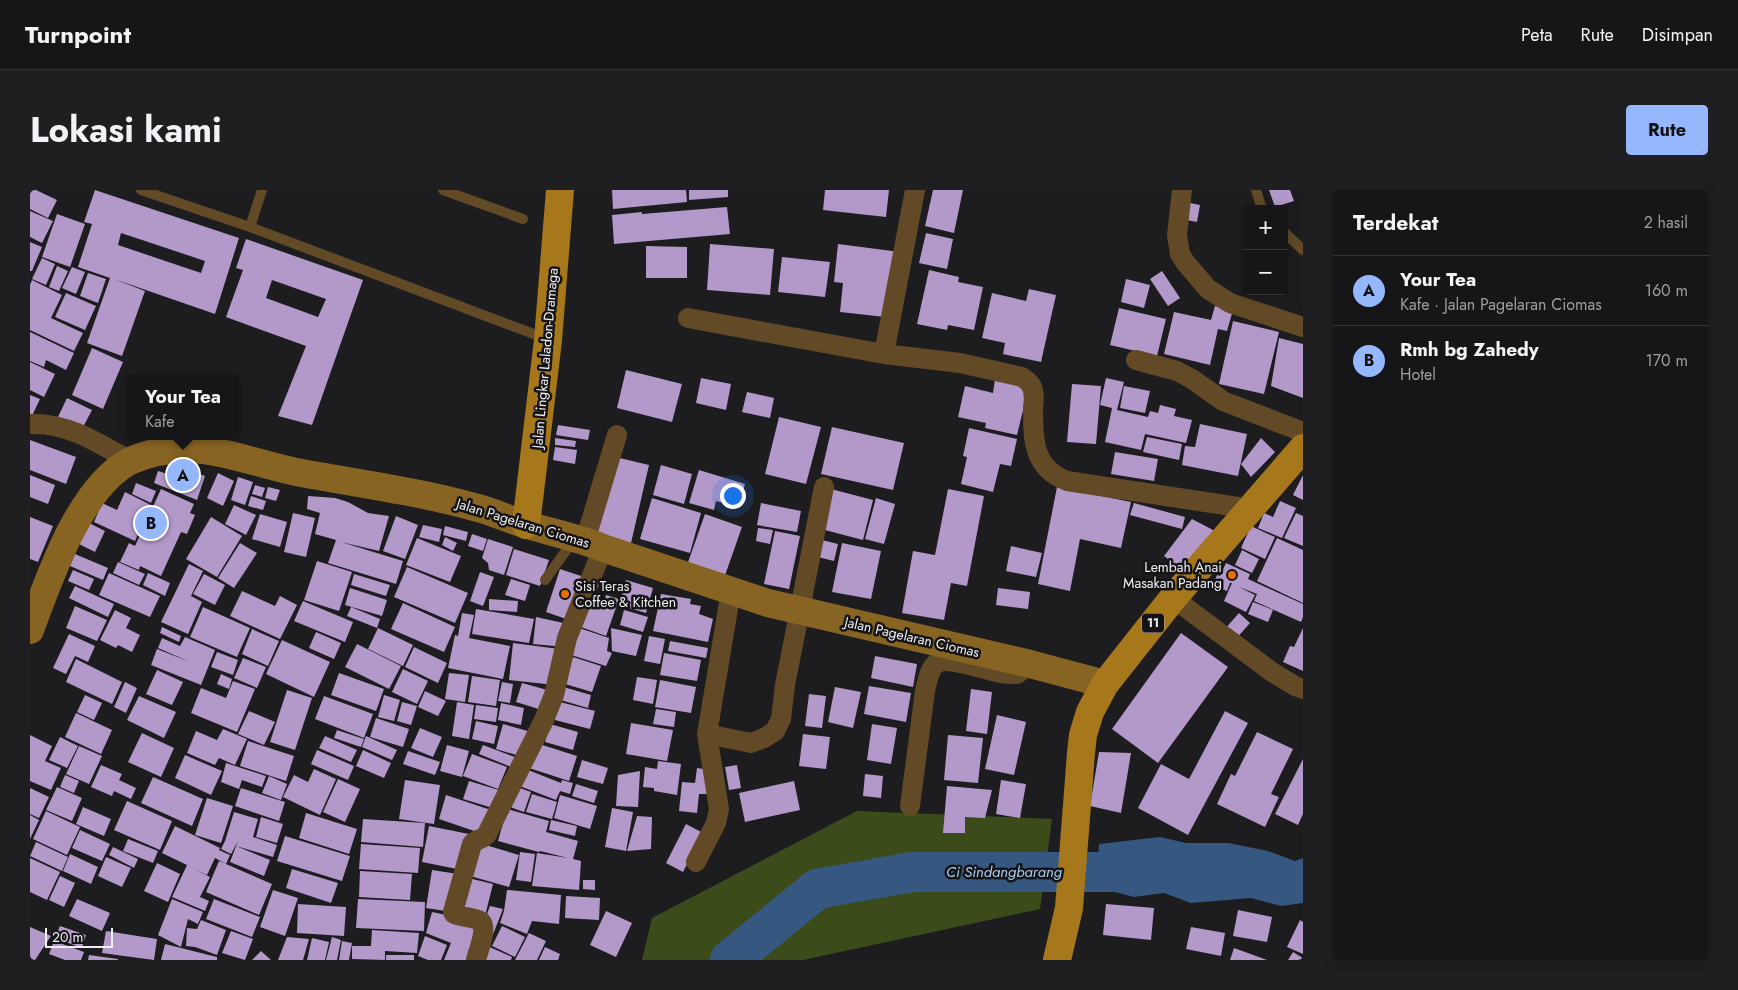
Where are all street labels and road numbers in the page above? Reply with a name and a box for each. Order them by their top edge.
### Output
street label: Jalan Lingkar Laladon-Dramaga [527,267,563,451]
street label: Jalan Pagelaran Ciomas [452,493,592,553]
street label: Jalan Pagelaran Ciomas [841,611,982,662]
road number: 11 [1142,613,1164,632]

